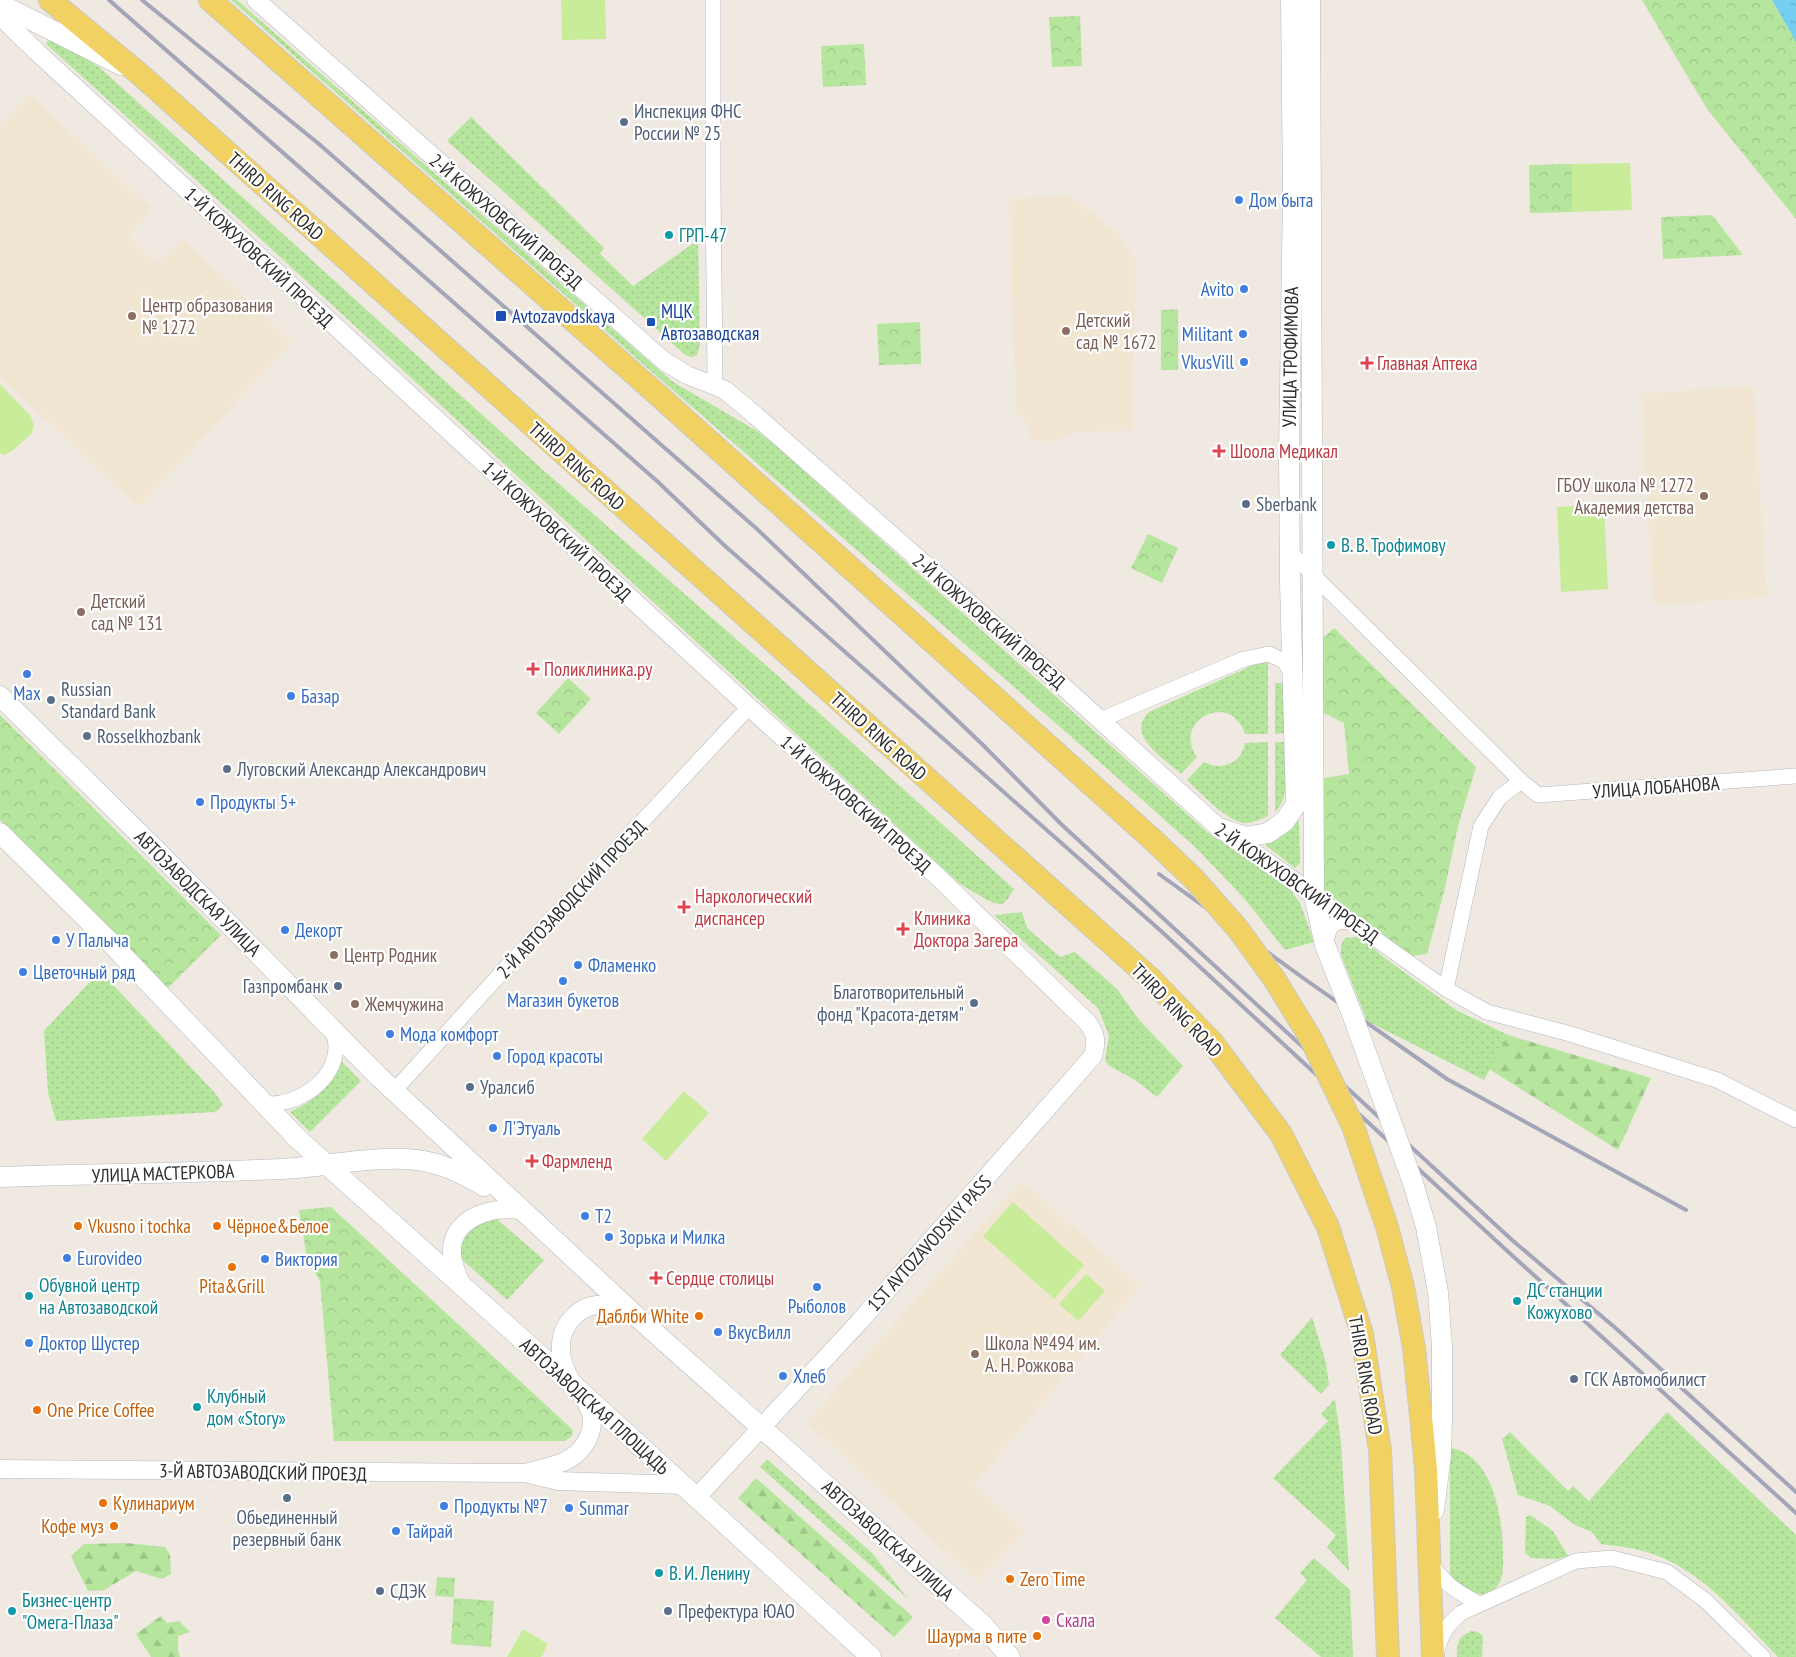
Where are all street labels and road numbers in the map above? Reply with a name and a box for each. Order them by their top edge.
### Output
street label: THIRD RING ROAD [223,147,329,245]
street label: 2-Й КОЖУХОВСКИЙ ПРОЕЗД [425,148,587,294]
street label: 1-Й КОЖУХОВСКИЙ ПРОЕЗД [180,182,338,332]
street label: УЛИЦА ТРОФИМОВА [1277,286,1303,428]
street label: THIRD RING ROAD [524,417,630,515]
street label: 1-Й КОЖУХОВСКИЙ ПРОЕЗД [478,456,636,606]
street label: 2-Й КОЖУХОВСКИЙ ПРОЕЗД [908,548,1070,694]
street label: THIRD RING ROAD [826,687,932,785]
street label: 1-Й КОЖУХОВСКИЙ ПРОЕЗД [776,730,936,878]
street label: УЛИЦА ЛОБАНОВА [1592,771,1720,803]
street label: 2-Й АВТОЗАВОДСКИЙ ПРОЕЗД [491,815,651,983]
street label: 2-Й КОЖУХОВСКИЙ ПРОЕЗД [1210,817,1384,949]
street label: АВТОЗАВОДСКАЯ УЛИЦА [130,825,266,961]
street label: THIRD RING ROAD [1126,958,1228,1062]
street label: УЛИЦА МАСТЕРКОВА [91,1159,235,1187]
street label: 1ST AVTOZAVODSKIY PASS [862,1170,996,1316]
street label: THIRD RING ROAD [1344,1313,1388,1437]
street label: АВТОЗАВОДСКАЯ ПЛОЩАДЬ [515,1332,675,1480]
street label: 3-Й АВТОЗАВОДСКИЙ ПРОЕЗД [159,1458,367,1486]
street label: АВТОЗАВОДСКАЯ УЛИЦА [817,1475,959,1605]

